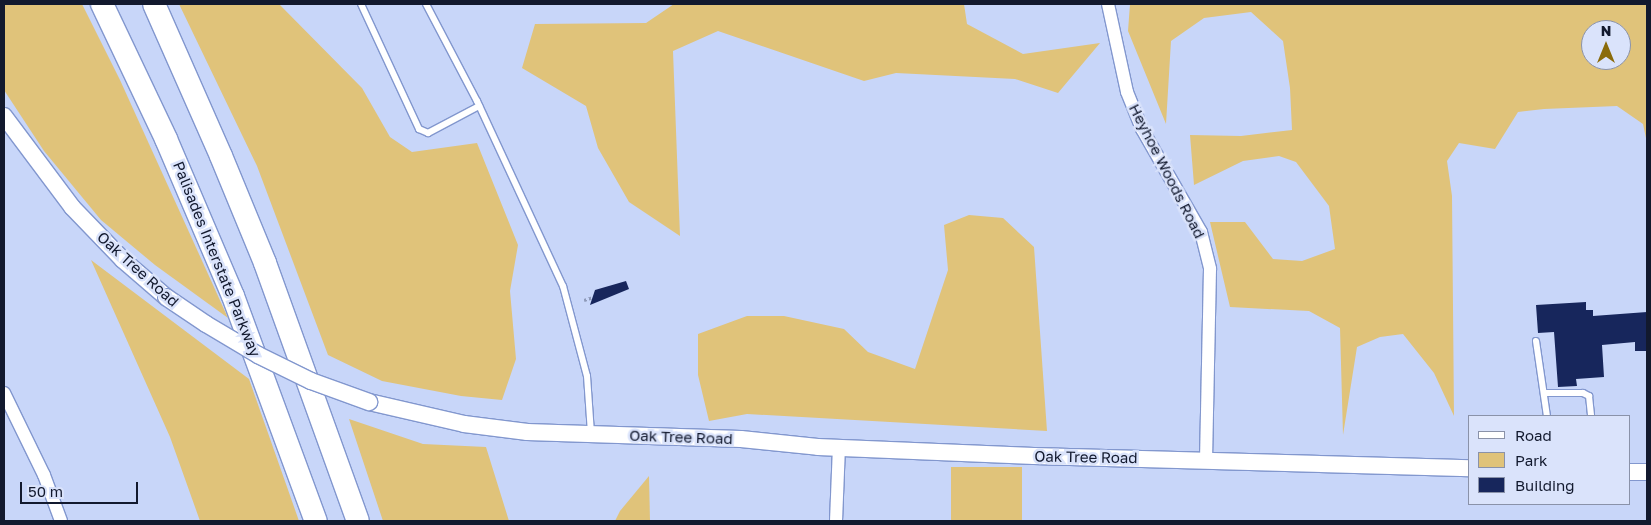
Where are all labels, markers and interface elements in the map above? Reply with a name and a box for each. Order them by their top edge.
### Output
north arrow [1581,20,1631,70]
text: N [1601,22,1611,39]
street label: Heyhoe Woods Road [1125,101,1209,241]
street label: Palisades Interstate Parkway [169,159,265,359]
street label: Oak Tree Road [94,228,182,310]
legend [1468,415,1631,505]
street label: Oak Tree Road [629,426,733,448]
text: Road [1515,426,1552,444]
street label: Oak Tree Road [1034,447,1138,467]
text: Park [1515,451,1547,469]
scale bar [22,472,140,504]
text: Building [1515,476,1575,494]
text: 50 m [28,482,63,500]

